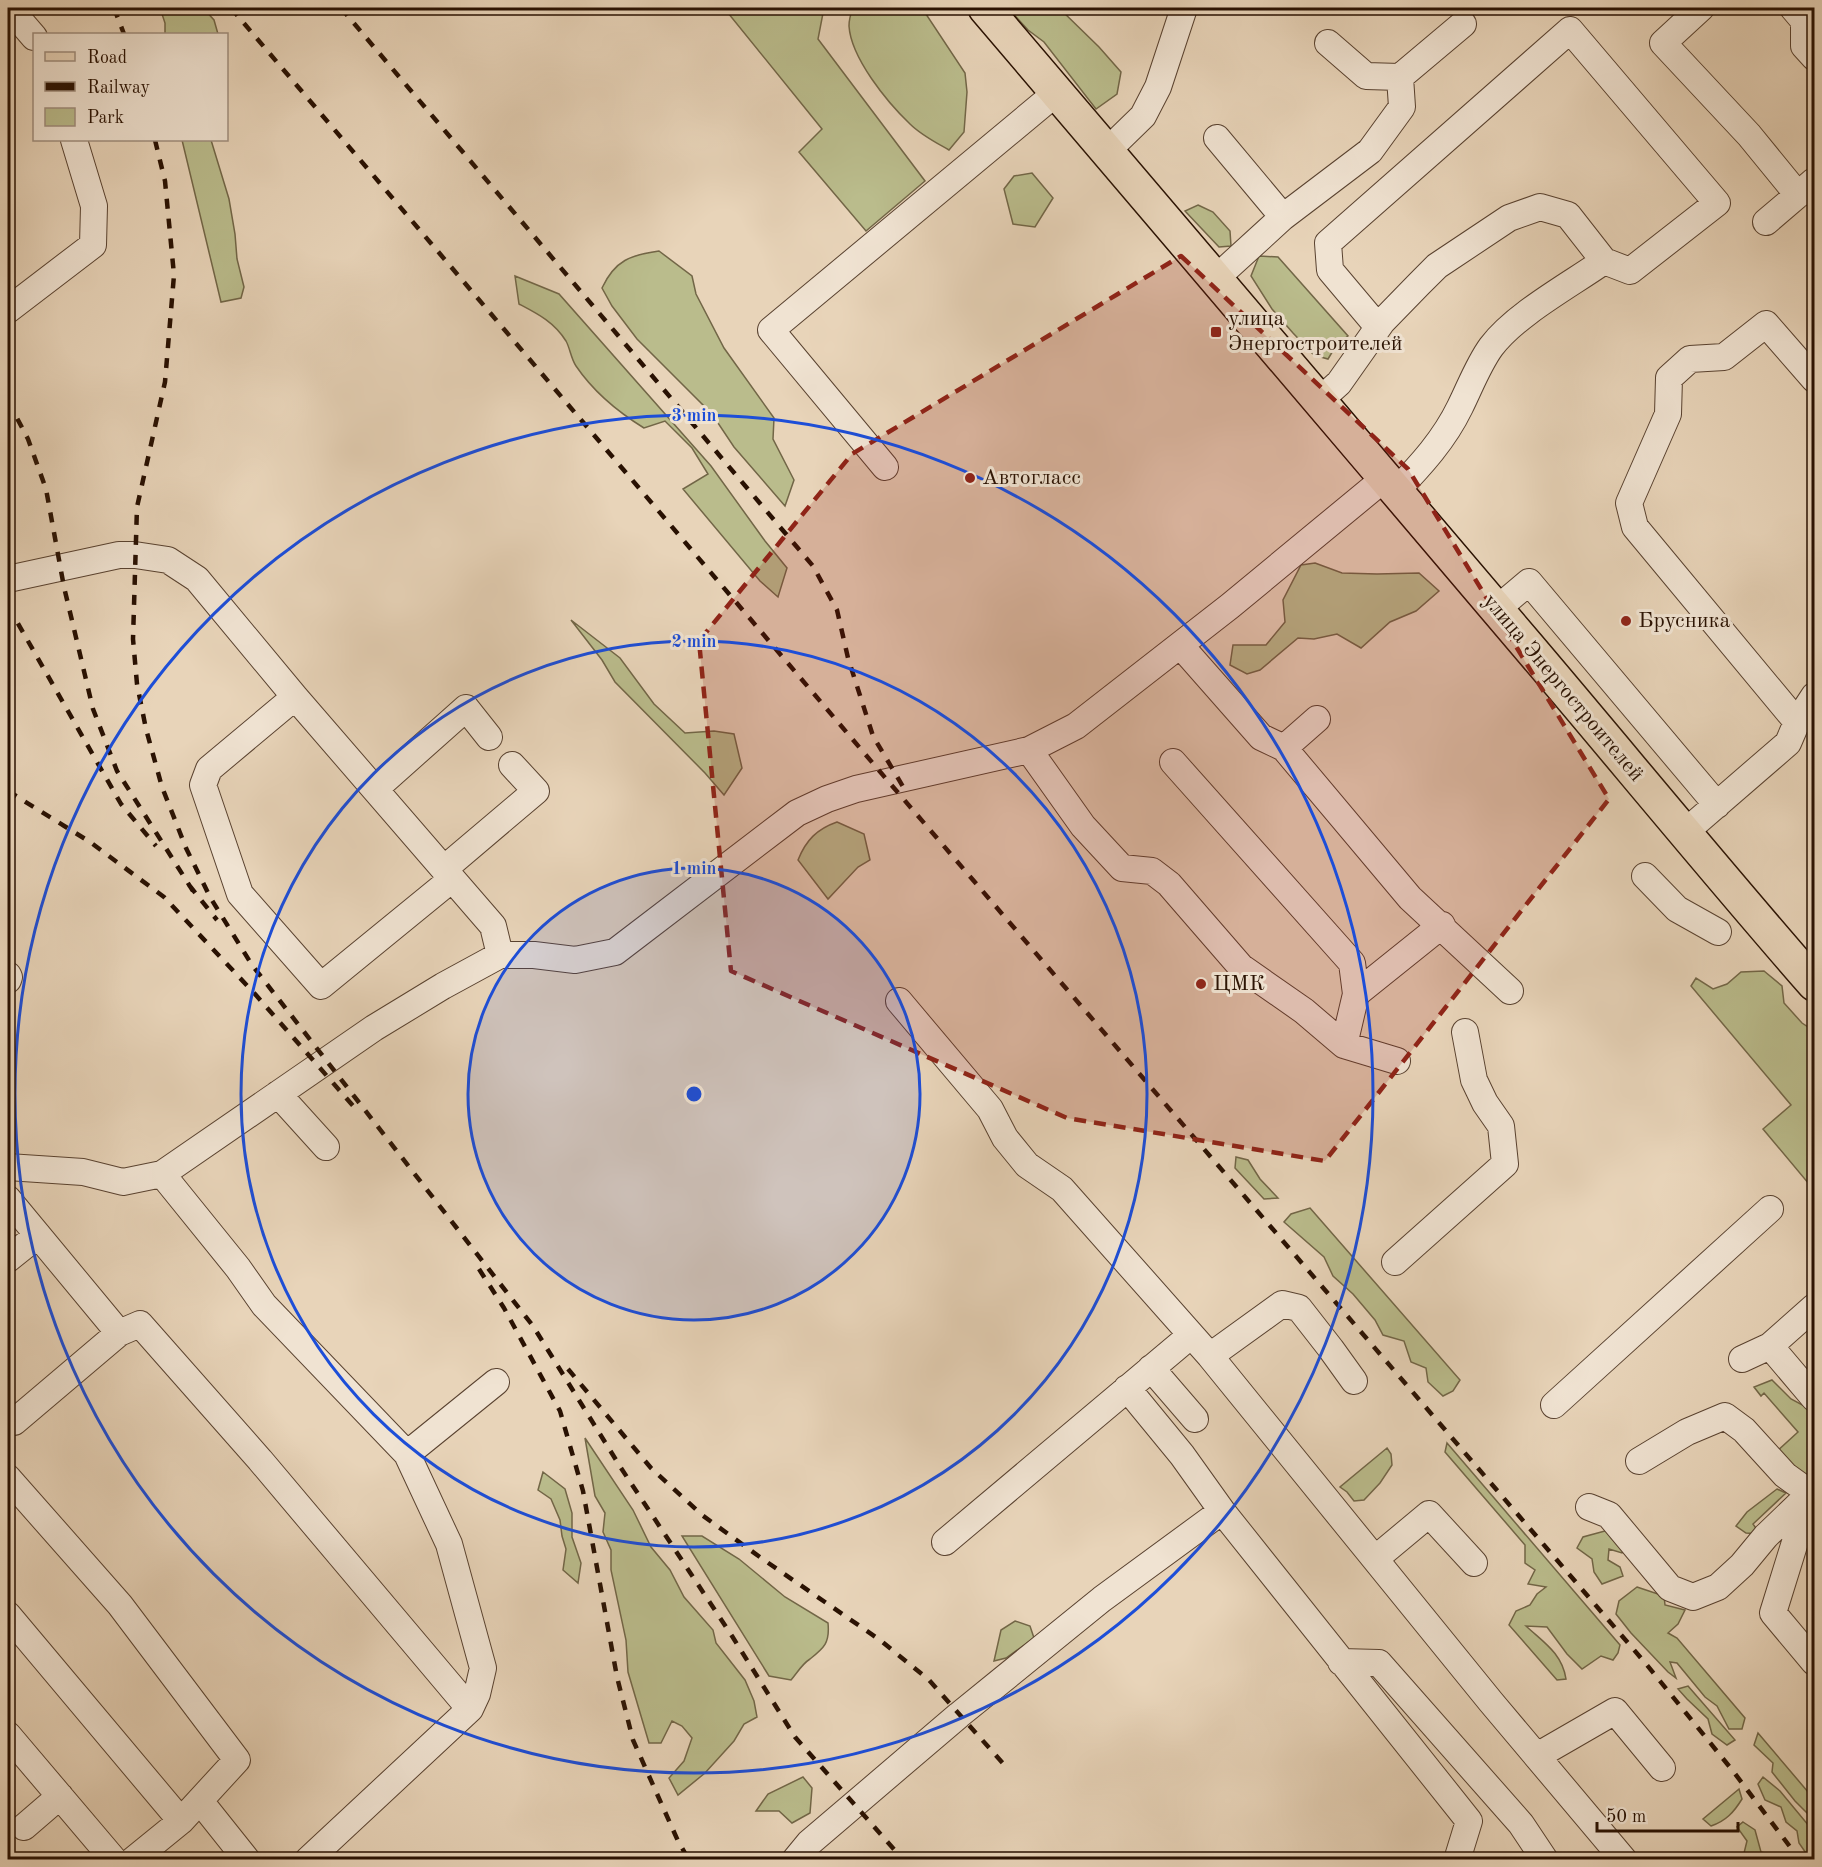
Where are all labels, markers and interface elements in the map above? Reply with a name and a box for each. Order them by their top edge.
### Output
legend [33,33,228,141]
text: Road [87,49,127,67]
text: Railway [87,79,150,97]
text: Park [87,109,124,127]
place label: улица Энергостроителей [1228,308,1403,355]
marker: улица Энергостроителей [1209,325,1223,339]
text: 3 min [671,407,717,425]
place label: Автогласс [982,467,1081,489]
marker: Автогласс [963,471,977,485]
street label: улица Энергостроителей [1478,590,1648,786]
place label: Брусника [1638,610,1731,632]
marker: Брусника [1619,614,1633,628]
text: 2 min [671,633,717,651]
text: 1 min [671,860,717,878]
place label: ЦМК [1213,973,1265,995]
marker: ЦМК [1194,977,1208,991]
centre of rings [684,1084,704,1104]
scale bar [1597,1795,1738,1833]
text: 50 m [1606,1808,1646,1826]

